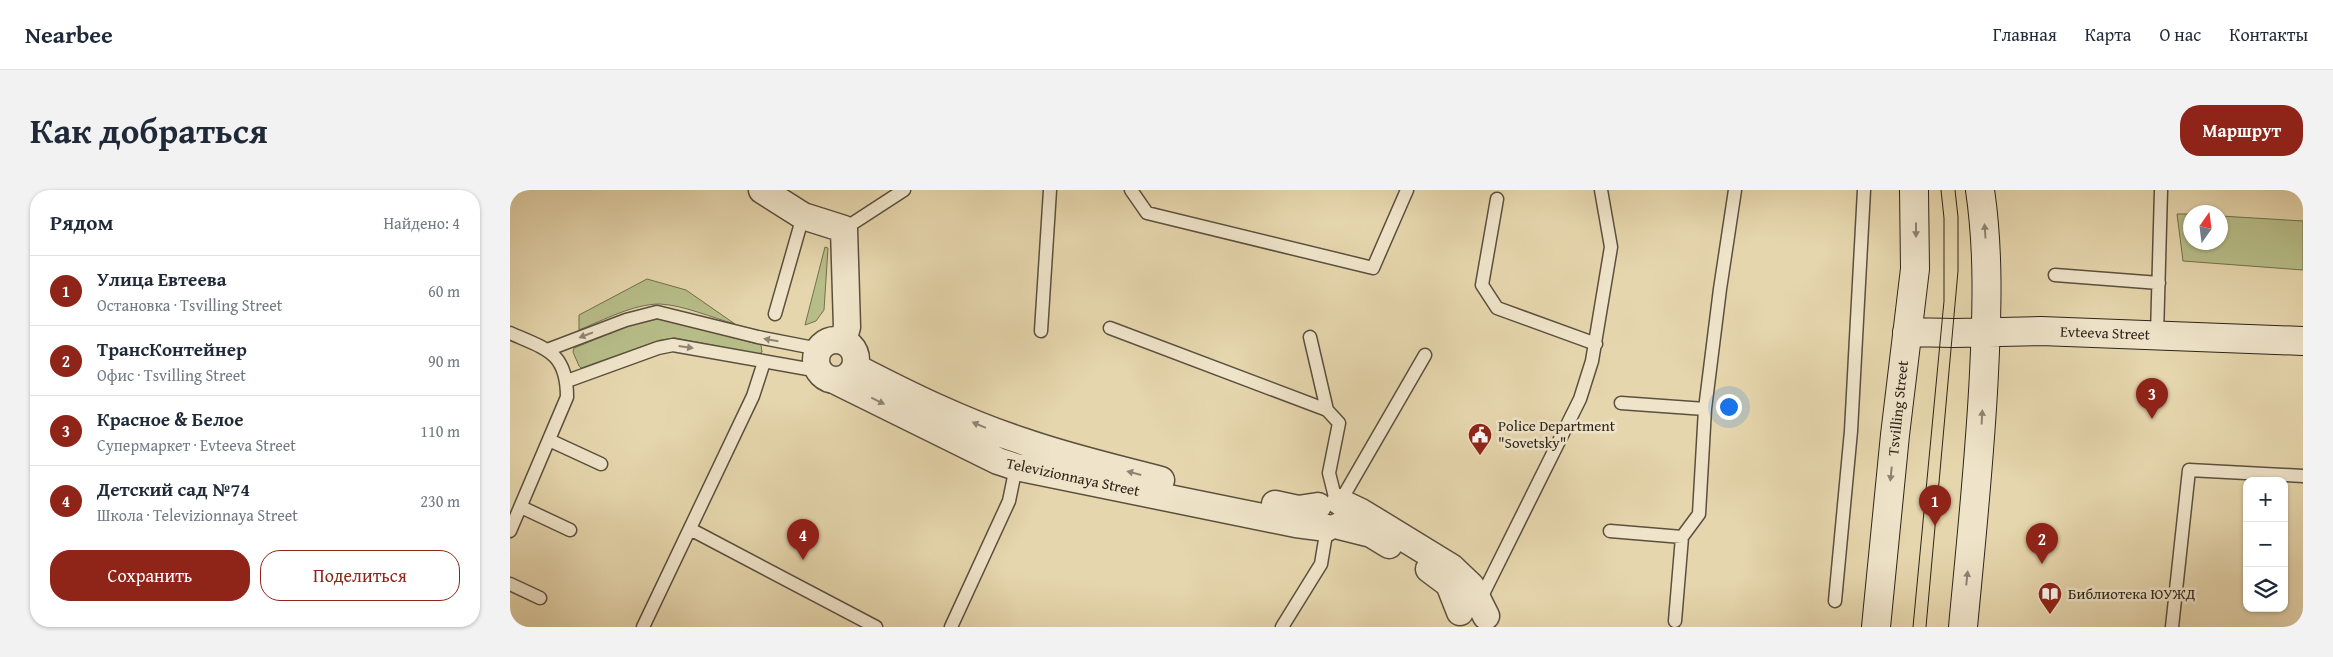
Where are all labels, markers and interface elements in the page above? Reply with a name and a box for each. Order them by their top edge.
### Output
text: Nearbee [25,17,113,52]
text: Главная [1993,21,2057,48]
text: Карта [2085,21,2131,48]
text: О нас [2159,21,2201,48]
text: Контакты [2229,21,2308,48]
text: Как добраться [30,105,268,156]
button: Маршрут [2180,105,2303,156]
north arrow [2183,205,2228,250]
text: Рядом [50,207,113,238]
text: Найдено: 4 [383,211,460,235]
one-way arrow [1912,222,1920,238]
one-way arrow [1980,222,1988,238]
text: Улица Евтеева [97,265,226,293]
text: 1 [62,279,70,303]
text: 60 m [428,279,460,303]
text: Остановка · Tsvilling Street [97,293,282,317]
street label: Evteeva Street [2060,320,2151,345]
one-way arrow [578,331,593,339]
text: ТрансКонтейнер [97,335,247,363]
one-way arrow [763,335,779,343]
one-way arrow [678,343,694,351]
text: 2 [62,349,70,373]
text: 90 m [428,349,460,373]
street label: Tsvilling Street [1882,359,1913,457]
text: Офис · Tsvilling Street [97,363,246,387]
pin: 3 [2136,378,2168,419]
your location [1716,394,1742,420]
one-way arrow [870,397,885,405]
text: Красное & Белое [97,405,243,433]
one-way arrow [1979,408,1987,424]
place label: Police Department "Sovetsky" [1498,415,1616,453]
text: 3 [62,419,70,443]
text: 110 m [420,419,460,443]
one-way arrow [972,421,986,429]
public building icon: Police Department "Sovetsky" [1467,422,1493,456]
text: Супермаркет · Evteeva Street [97,433,296,457]
street label: Televizionnaya Street [1005,452,1142,501]
one-way arrow [1887,467,1895,483]
one-way arrow [1126,468,1141,476]
text: Детский сад №74 [97,475,250,503]
map controls [2243,477,2288,612]
button: + [2243,477,2288,522]
pin: 1 [1919,485,1951,526]
text: 4 [62,489,70,513]
text: 230 m [420,489,460,513]
text: Школа · Televizionnaya Street [97,503,298,527]
pin: 4 [787,519,819,560]
button: − [2243,522,2288,567]
pin: 2 [2026,523,2058,564]
button: Сохранить [50,550,250,601]
button: Поделиться [260,550,460,601]
button: layers [2243,567,2288,612]
one-way arrow [1964,570,1972,586]
library icon: Библиотека ЮУЖД [2037,581,2063,615]
place label: Библиотека ЮУЖД [2068,583,2196,604]

